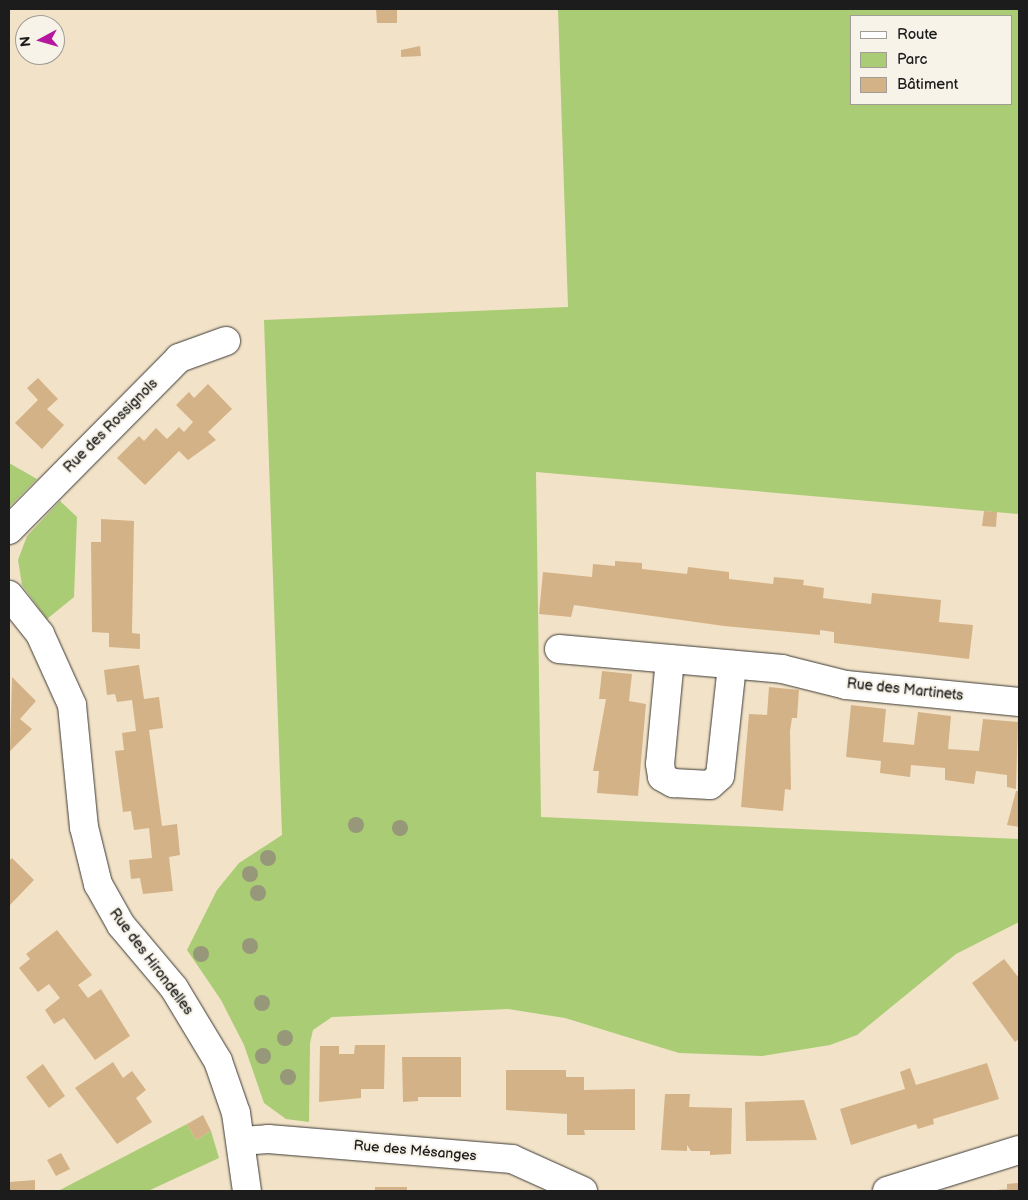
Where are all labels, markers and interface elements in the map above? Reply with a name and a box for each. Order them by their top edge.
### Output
north arrow [15,15,65,65]
legend [850,15,1013,105]
text: Route [897,25,937,44]
text: N [17,35,35,48]
text: Parc [897,50,927,69]
text: Bâtiment [897,75,958,94]
street label: Rue des Rossignols [61,376,161,476]
street label: Rue des Martinets [846,676,964,704]
street label: Rue des Hirondelles [106,906,196,1018]
street label: Rue des Mésanges [353,1137,477,1165]

